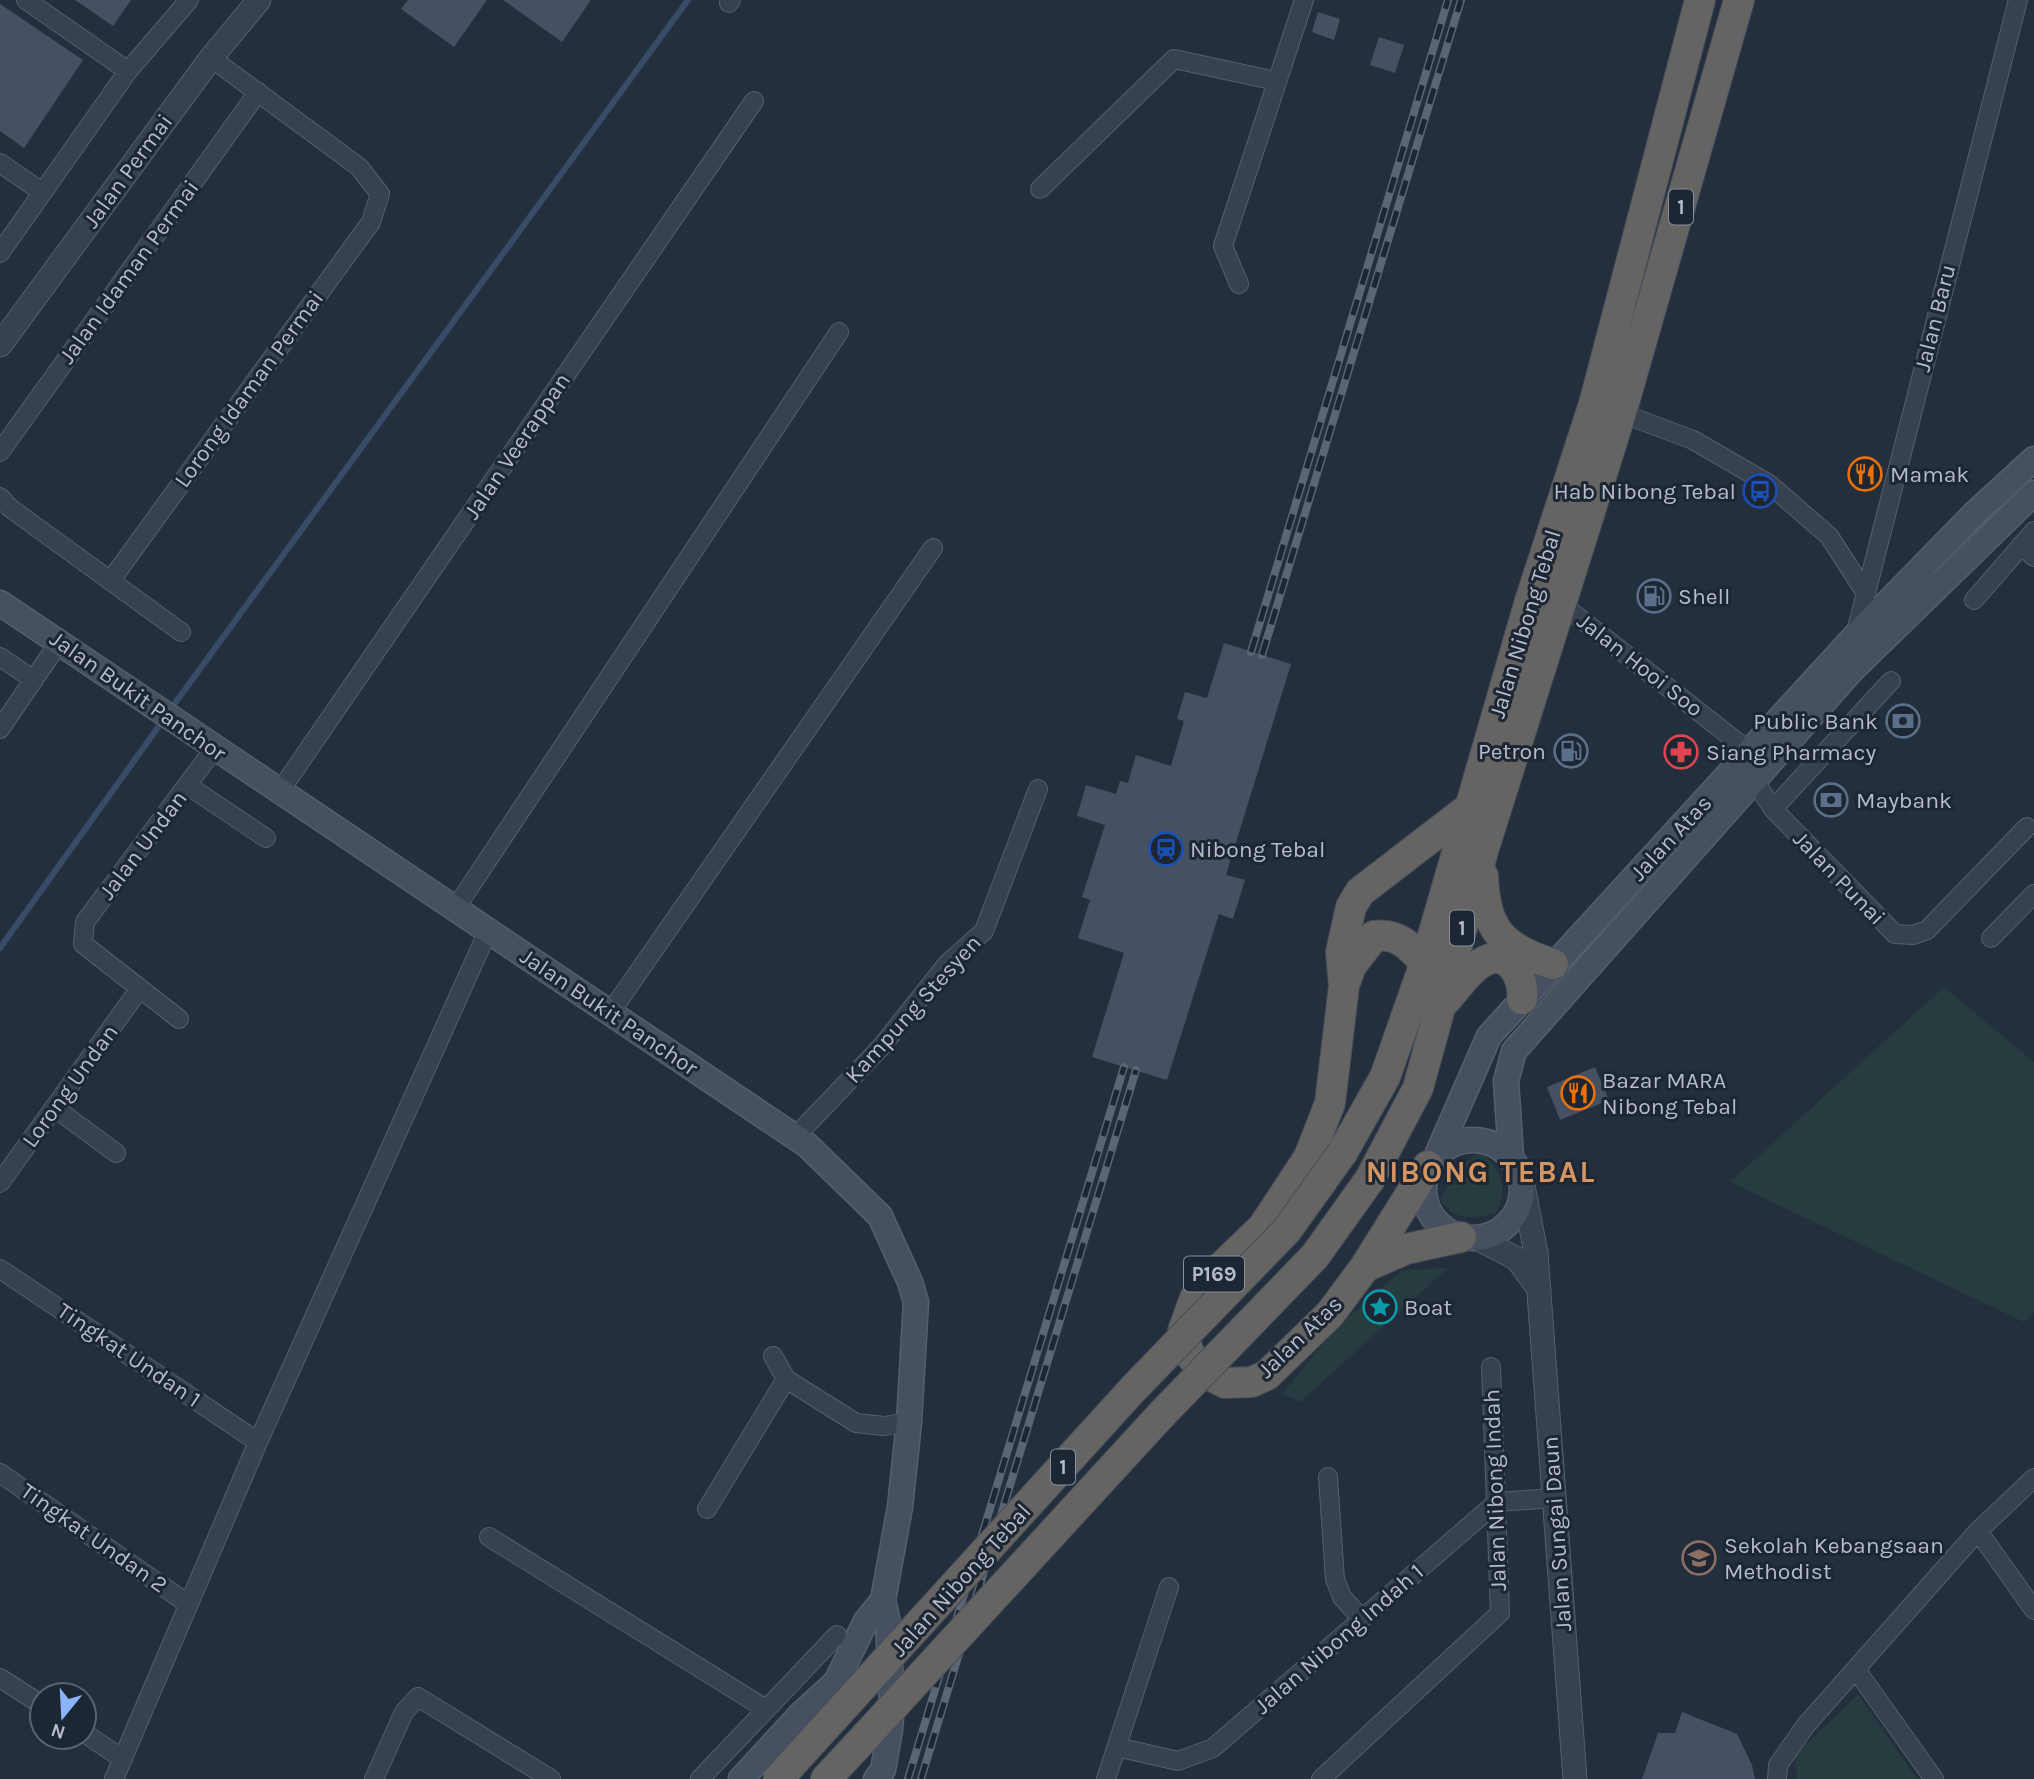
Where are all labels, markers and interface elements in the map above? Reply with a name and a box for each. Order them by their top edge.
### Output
street label: Jalan Permai [78,109,178,233]
street label: Jalan Idaman Permai [53,175,205,369]
road number: 1 [1669,190,1693,224]
street label: Jalan Baru [1909,262,1961,374]
street label: Lorong Idaman Permai [169,285,329,493]
street label: Jalan Veerappan [458,368,576,524]
restaurant icon: Mamak [1846,455,1884,493]
place label: Mamak [1890,461,1969,488]
bus stop icon: Hab Nibong Tebal [1741,472,1779,510]
place label: Hab Nibong Tebal [1553,478,1736,505]
street label: Jalan Nibong Tebal [1483,526,1567,722]
fuel station icon: Shell [1635,577,1673,615]
place label: Shell [1678,583,1730,610]
street label: Jalan Hooi Soo [1572,607,1708,723]
street label: Jalan Bukit Panchor [45,625,232,767]
bank icon: Public Bank [1884,702,1922,740]
place label: Public Bank [1753,708,1878,735]
fuel station icon: Petron [1552,732,1590,770]
pharmacy icon: Siang Pharmacy [1662,733,1700,771]
place label: Petron [1478,738,1546,765]
place label: Siang Pharmacy [1706,739,1876,766]
bank icon: Maybank [1812,781,1850,819]
street label: Jalan Undan [93,785,193,905]
place label: Maybank [1856,787,1952,814]
street label: Jalan Atas [1625,790,1717,886]
street label: Jalan Punai [1787,825,1891,931]
station icon: Nibong Tebal [1147,830,1185,868]
place label: Nibong Tebal [1190,836,1325,863]
road number: 1 [1450,911,1474,946]
street label: Kampung Stesyen [839,929,987,1089]
street label: Jalan Bukit Panchor [515,943,704,1082]
street label: Lorong Undan [16,1019,124,1153]
place label: Bazar MARA Nibong Tebal [1602,1067,1737,1120]
restaurant icon: Bazar MARA Nibong Tebal [1559,1074,1597,1112]
district label: NIBONG TEBAL [1366,1154,1596,1190]
road number: P169 [1184,1256,1244,1292]
place icon: Boat [1361,1288,1399,1326]
street label: Jalan Atas [1252,1290,1348,1384]
place label: Boat [1404,1294,1453,1321]
street label: Tingkat Undan 1 [52,1297,206,1413]
street label: Jalan Nibong Indah [1478,1389,1512,1591]
street label: Jalan Sungai Daun [1537,1435,1577,1633]
road number: 1 [1051,1450,1075,1484]
street label: Tingkat Undan 2 [15,1477,173,1599]
street label: Jalan Nibong Tebal [885,1498,1037,1662]
place label: Sekolah Kebangsaan Methodist [1724,1532,1944,1585]
school or university icon: Sekolah Kebangsaan Methodist [1680,1539,1718,1577]
street label: Jalan Nibong Indah 1 [1249,1558,1429,1720]
north arrow [28,1681,98,1751]
text: N [48,1719,68,1744]

